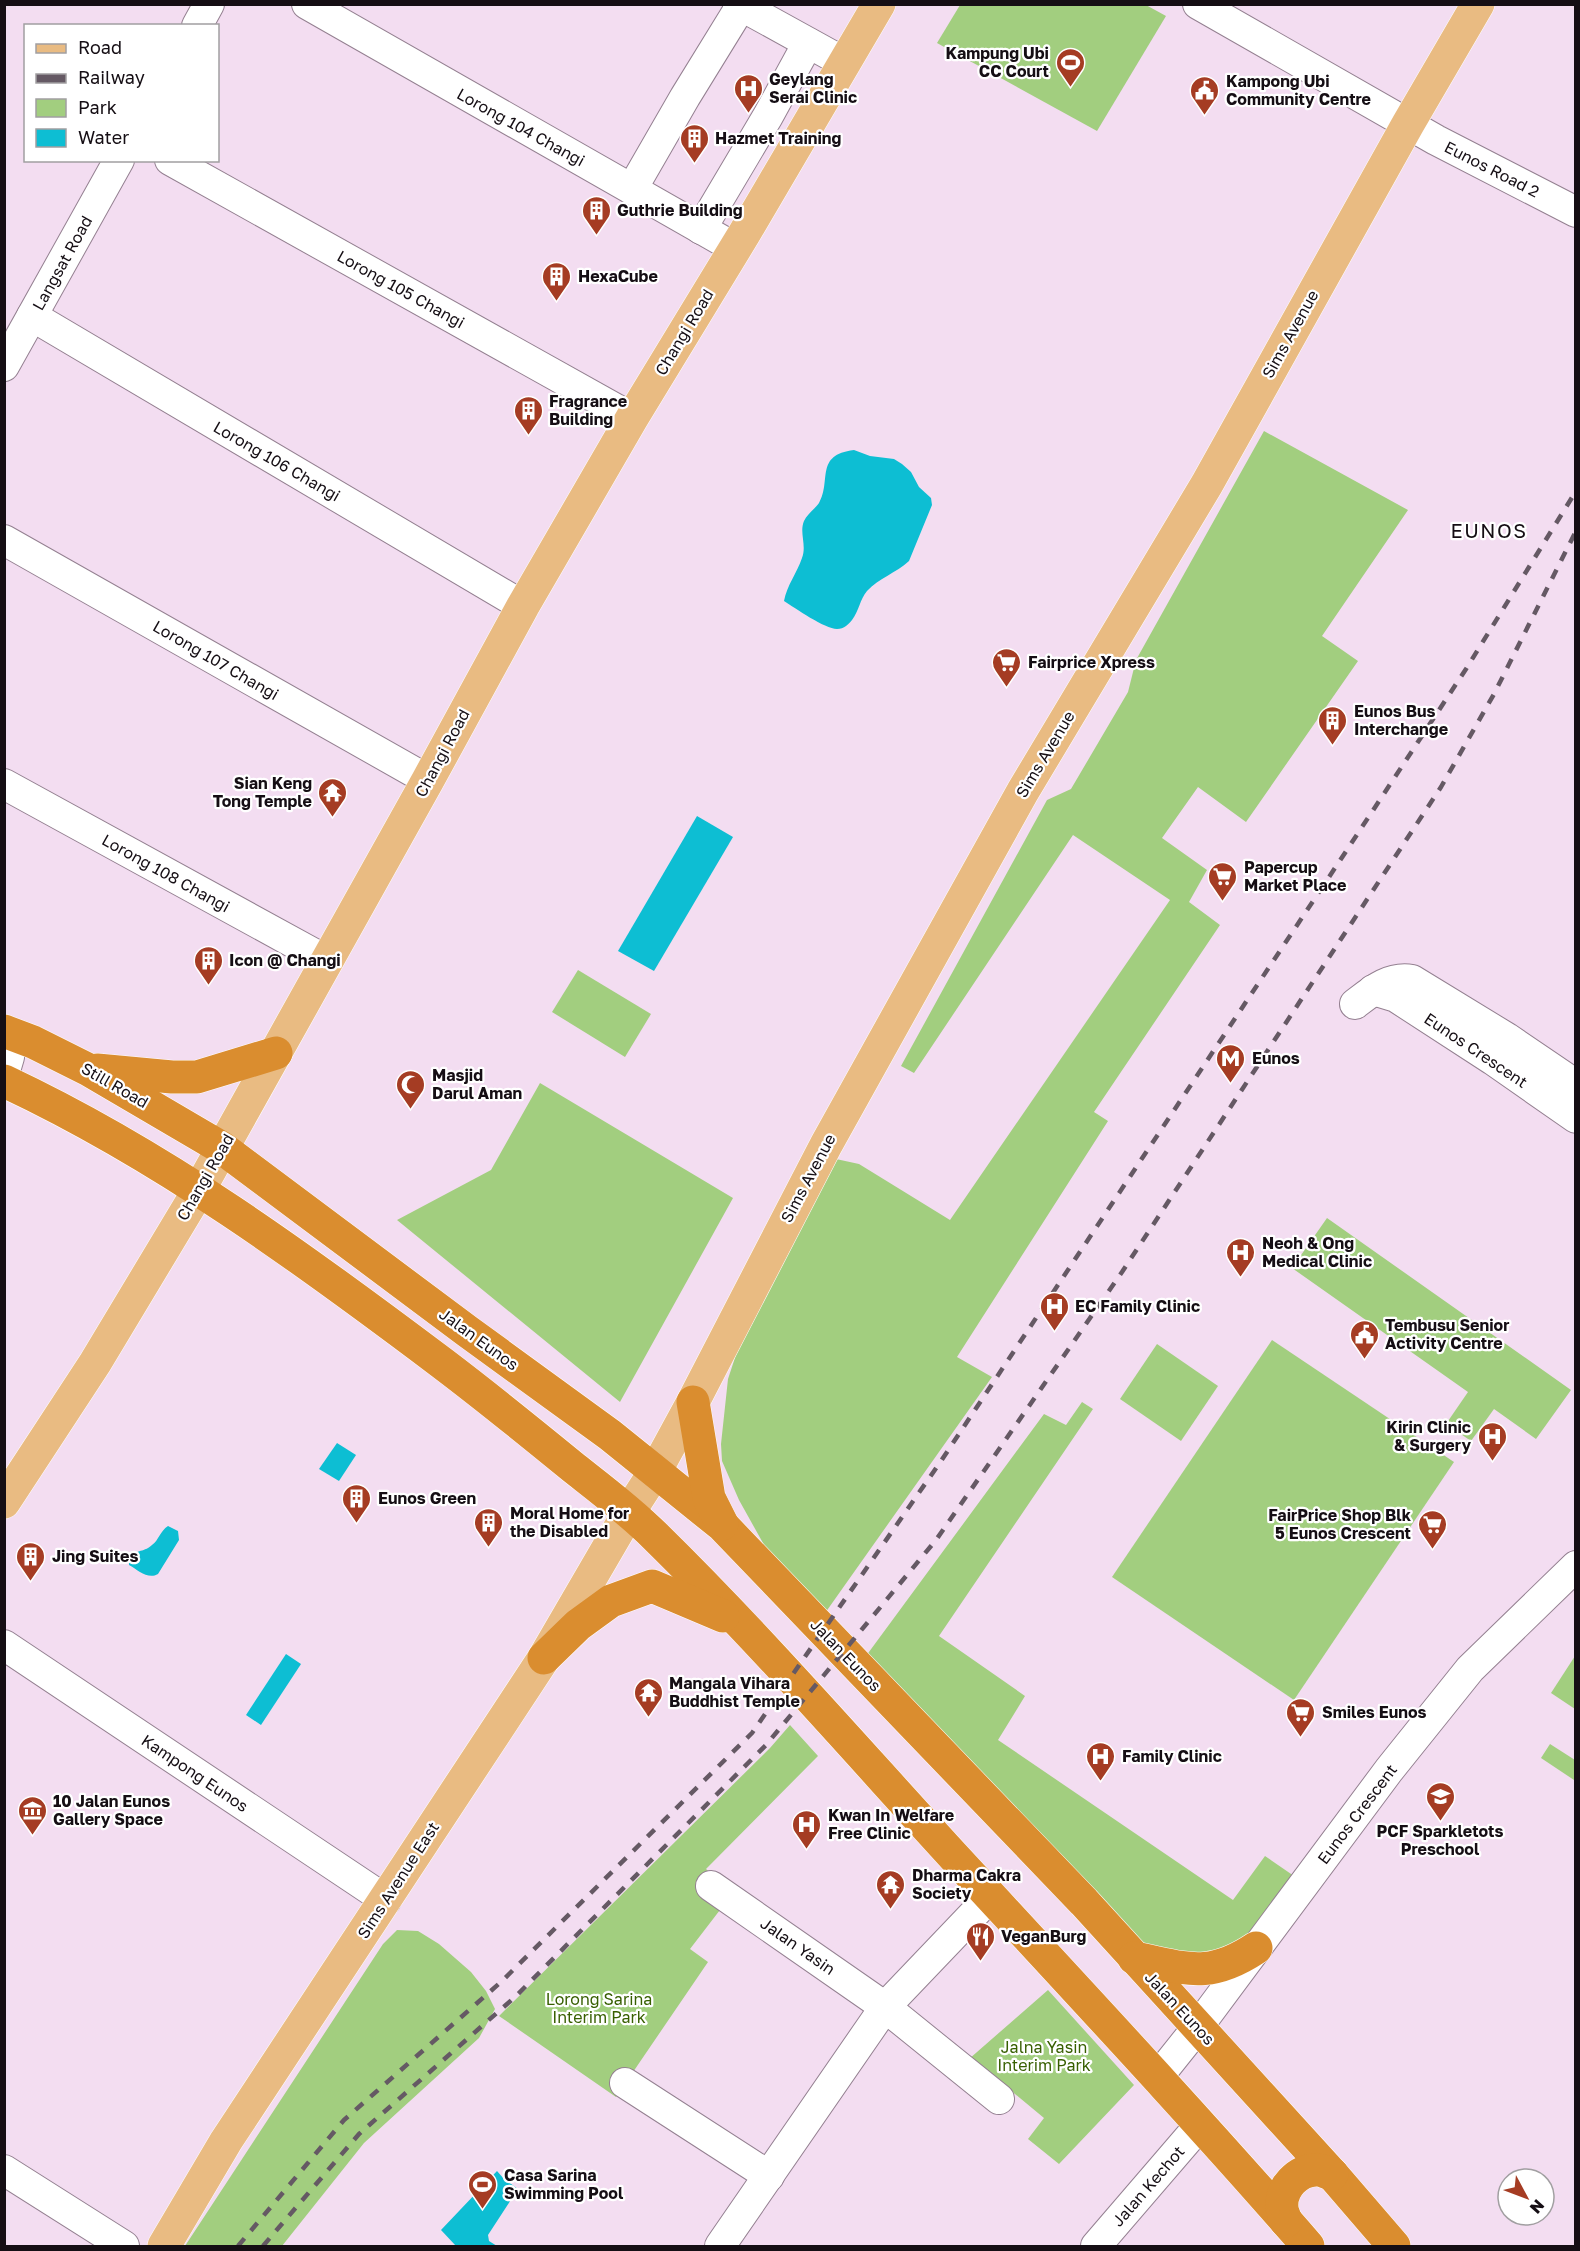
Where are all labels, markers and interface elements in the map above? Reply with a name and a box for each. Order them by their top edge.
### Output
legend [24,24,219,162]
text: Road [78,36,122,58]
place label: Kampung Ubi CC Court [945,43,1049,81]
sports icon: Kampung Ubi CC Court [1054,46,1086,88]
text: Railway [78,66,145,88]
place label: Geylang Serai Clinic [769,69,857,107]
place label: Kampong Ubi Community Centre [1226,71,1371,109]
hospital icon: Geylang Serai Clinic [732,72,764,114]
public building icon: Kampong Ubi Community Centre [1189,74,1221,116]
street label: Lorong 104 Changi [454,84,588,170]
text: Park [78,96,117,118]
building icon: Hazmet Training [678,122,710,164]
text: Water [78,126,129,148]
place label: Hazmet Training [715,128,842,148]
street label: Eunos Road 2 [1441,137,1543,201]
building icon: Guthrie Building [580,194,612,236]
place label: Guthrie Building [617,200,743,220]
street label: Langsat Road [28,212,96,314]
street label: Lorong 105 Changi [334,246,468,332]
building icon: HexaCube [541,260,573,302]
place label: HexaCube [578,266,658,286]
street label: Changi Road [650,285,718,379]
street label: Sims Avenue [1258,286,1322,382]
place label: Fragrance Building [549,391,627,429]
building icon: Fragrance Building [512,394,544,436]
street label: Lorong 106 Changi [210,417,344,505]
district label: EUNOS [1450,518,1528,542]
street label: Lorong 107 Changi [150,616,282,704]
supermarket icon: Fairprice Xpress [991,646,1023,688]
place label: Fairprice Xpress [1028,652,1155,672]
place label: Eunos Bus Interchange [1354,701,1448,739]
building icon: Eunos Bus Interchange [1317,704,1349,746]
street label: Changi Road [410,706,474,800]
street label: Sims Avenue [1011,707,1079,801]
place label: Sian Keng Tong Temple [213,773,312,811]
temple icon: Sian Keng Tong Temple [317,776,349,818]
street label: Lorong 108 Changi [99,830,233,916]
place label: Papercup Market Place [1244,857,1346,895]
supermarket icon: Papercup Market Place [1207,860,1239,902]
building icon: Icon @ Changi [192,944,224,986]
place label: Icon @ Changi [229,950,341,970]
street label: Eunos Crescent [1421,1008,1531,1092]
metro station icon: Eunos [1215,1042,1247,1084]
place label: Eunos [1252,1048,1300,1068]
street label: Still Road [78,1058,152,1112]
place label: Masjid Darul Aman [432,1065,522,1103]
mosque icon: Masjid Darul Aman [395,1068,427,1110]
street label: Changi Road [172,1130,238,1224]
street label: Sims Avenue [776,1130,840,1226]
place label: Neoh & Ong Medical Clinic [1262,1233,1372,1271]
hospital icon: Neoh & Ong Medical Clinic [1225,1236,1257,1278]
hospital icon: EC Family Clinic [1038,1290,1070,1332]
place label: EC Family Clinic [1075,1296,1200,1316]
street label: Jalan Eunos [435,1303,523,1375]
place label: Tembusu Senior Activity Centre [1385,1315,1509,1353]
public building icon: Tembusu Senior Activity Centre [1348,1318,1380,1360]
place label: Kirin Clinic & Surgery [1386,1417,1471,1455]
hospital icon: Kirin Clinic & Surgery [1476,1420,1508,1462]
building icon: Eunos Green [341,1482,373,1524]
place label: Eunos Green [378,1488,476,1508]
place label: Moral Home for the Disabled [510,1503,629,1541]
place label: FairPrice Shop Blk 5 Eunos Crescent [1268,1505,1412,1543]
building icon: Moral Home for the Disabled [473,1506,505,1548]
supermarket icon: FairPrice Shop Blk 5 Eunos Crescent [1416,1508,1448,1550]
building icon: Jing Suites [15,1540,47,1582]
place label: Jing Suites [52,1546,138,1566]
street label: Jalan Eunos [806,1615,886,1695]
place label: Mangala Vihara Buddhist Temple [669,1673,800,1711]
temple icon: Mangala Vihara Buddhist Temple [632,1676,664,1718]
supermarket icon: Smiles Eunos [1285,1696,1317,1738]
place label: Smiles Eunos [1322,1702,1427,1722]
street label: Kampong Eunos [138,1730,252,1816]
hospital icon: Family Clinic [1085,1740,1117,1782]
place label: Family Clinic [1122,1746,1222,1766]
street label: Eunos Crescent [1313,1760,1401,1868]
school or university icon: PCF Sparkletots Preschool [1424,1780,1456,1822]
place label: 10 Jalan Eunos Gallery Space [53,1791,170,1829]
museum icon: 10 Jalan Eunos Gallery Space [16,1794,48,1836]
place label: Kwan In Welfare Free Clinic [828,1805,954,1843]
hospital icon: Kwan In Welfare Free Clinic [791,1808,823,1850]
street label: Sims Avenue East [353,1818,443,1942]
place label: PCF Sparkletots Preschool [1377,1821,1503,1859]
place label: Dharma Cakra Society [912,1865,1021,1903]
temple icon: Dharma Cakra Society [875,1868,907,1910]
street label: Jalan Yasin [757,1913,839,1979]
restaurant icon: VeganBurg [964,1920,996,1962]
place label: VeganBurg [1001,1926,1086,1946]
street label: Jalan Eunos [1141,1967,1219,2049]
park label: Lorong Sarina Interim Park [546,1989,652,2027]
park label: Jalna Yasin Interim Park [997,2037,1091,2075]
street label: Jalan Kechot [1107,2142,1189,2230]
place label: Casa Sarina Swimming Pool [504,2165,624,2203]
north arrow [1496,2167,1556,2227]
sports icon: Casa Sarina Swimming Pool [467,2168,499,2210]
text: N [1526,2196,1549,2218]

